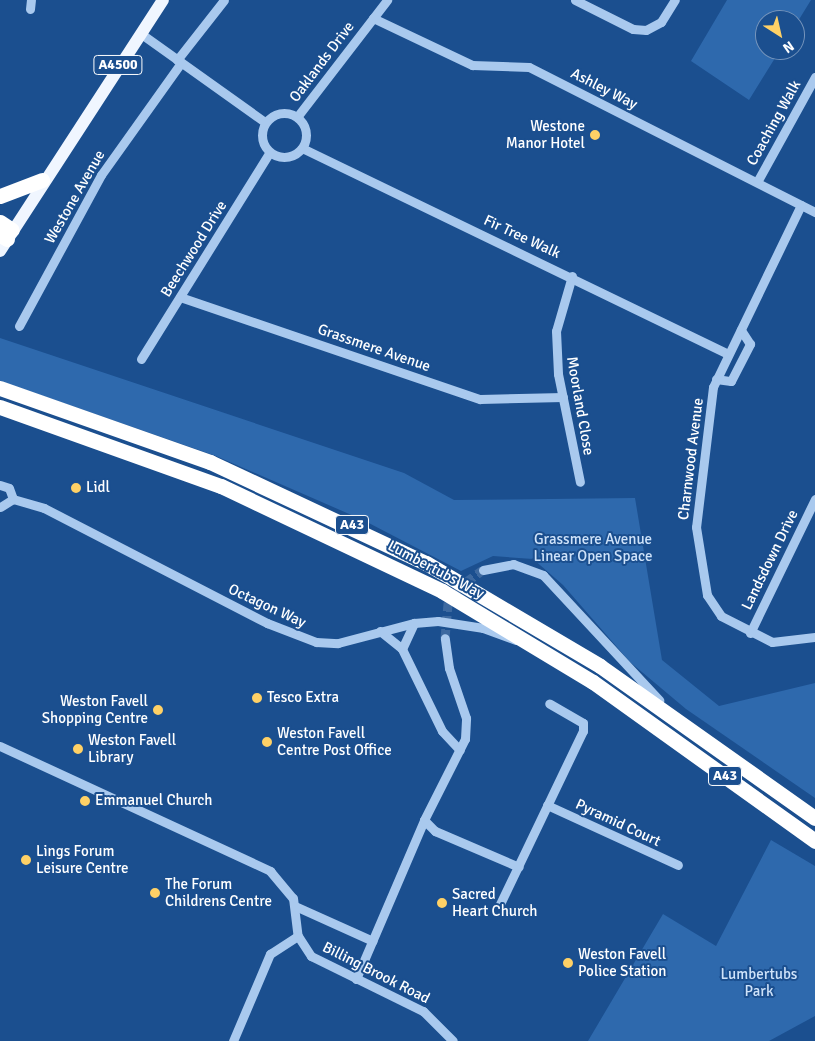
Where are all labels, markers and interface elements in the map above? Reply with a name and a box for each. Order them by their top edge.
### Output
north arrow [755,10,805,60]
street label: Oaklands Drive [286,18,358,106]
text: N [779,37,797,57]
road number: A4500 [93,54,143,76]
street label: Ashley Way [568,65,640,113]
street label: Coaching Walk [743,77,805,169]
place label: Westone Manor Hotel [506,117,585,152]
marker: Westone Manor Hotel [589,129,601,141]
street label: Westone Avenue [41,147,109,247]
street label: Beechwood Drive [157,198,231,300]
street label: Fir Tree Walk [481,211,563,263]
street label: Grassmere Avenue [315,320,433,376]
street label: Moorland Close [562,355,598,457]
street label: Charnwood Avenue [675,397,707,521]
place label: Lidl [86,479,110,497]
marker: Lidl [70,482,82,494]
street label: Landsdown Drive [738,507,802,613]
road number: A43 [334,514,370,536]
park label: Grassmere Avenue Linear Open Space [534,530,652,565]
street label: Lumbertubs Way [385,537,487,603]
street label: Octagon Way [225,580,309,632]
place label: Tesco Extra [267,689,339,707]
place label: Weston Favell Shopping Centre [42,692,148,727]
marker: Tesco Extra [251,692,263,704]
marker: Weston Favell Shopping Centre [152,704,164,716]
place label: Weston Favell Centre Post Office [277,724,392,759]
place label: Weston Favell Library [88,731,176,766]
marker: Weston Favell Centre Post Office [261,736,273,748]
marker: Weston Favell Library [72,743,84,755]
road number: A43 [708,764,742,788]
place label: Emmanuel Church [95,792,212,810]
marker: Emmanuel Church [79,795,91,807]
street label: Pyramid Court [573,795,663,851]
place label: Lings Forum Leisure Centre [36,842,128,877]
marker: Lings Forum Leisure Centre [20,854,32,866]
place label: The Forum Childrens Centre [165,875,272,910]
place label: Sacred Heart Church [452,885,538,920]
marker: The Forum Childrens Centre [149,887,161,899]
marker: Sacred Heart Church [436,897,448,909]
street label: Billing Brook Road [319,938,433,1008]
place label: Weston Favell Police Station [578,945,667,980]
marker: Weston Favell Police Station [562,957,574,969]
park label: Lumbertubs Park [721,965,797,1000]

